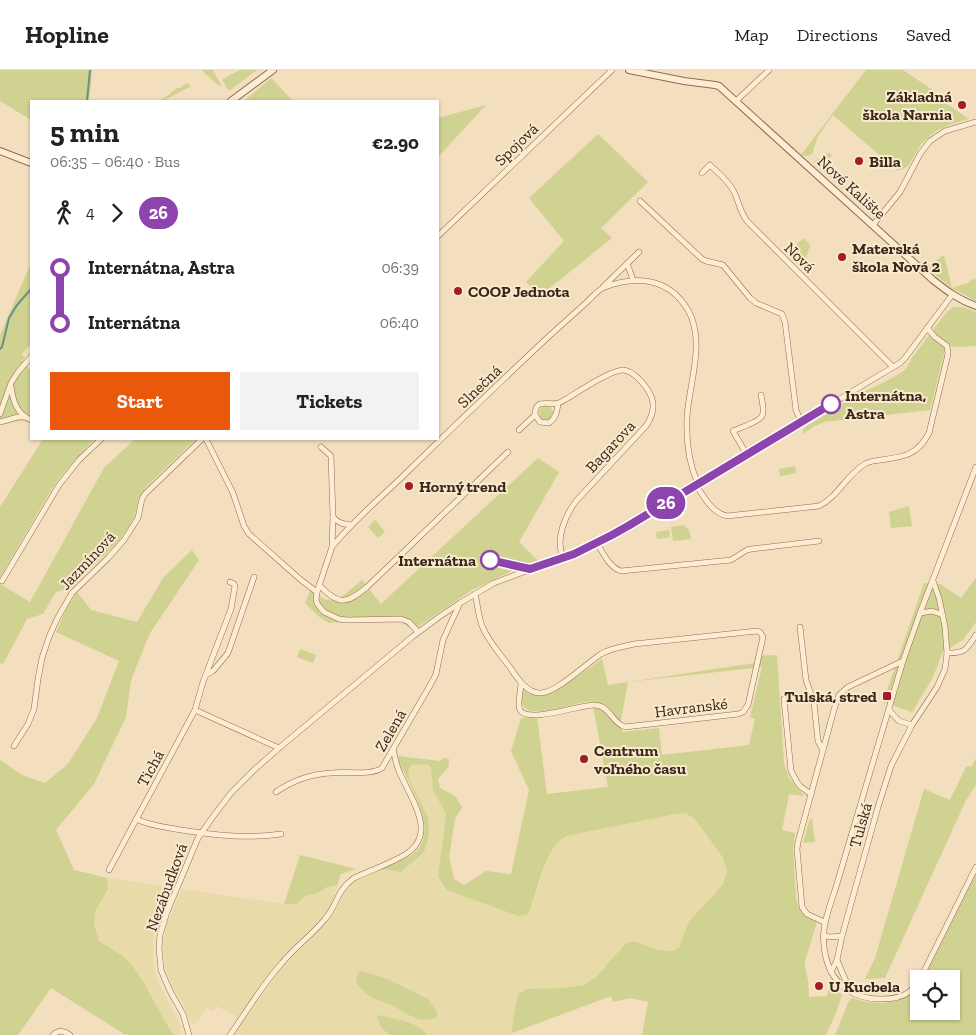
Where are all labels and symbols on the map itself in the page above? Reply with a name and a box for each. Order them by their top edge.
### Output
place label: Základná škola Narnia [863,87,952,124]
marker: Základná škola Narnia [956,99,968,111]
street label: Spojová [491,119,542,170]
street label: Nové Kalište [813,152,890,223]
place label: Billa [869,152,901,171]
marker: Billa [853,155,865,167]
street label: Nová [780,238,819,277]
place label: Materská škola Nová 2 [852,239,940,276]
marker: Materská škola Nová 2 [836,251,848,263]
place label: COOP Jednota [468,282,570,301]
marker: COOP Jednota [452,285,464,297]
street label: Slnečná [453,361,505,412]
place label: Internátna, Astra [845,386,927,423]
marker: Internátna, Astra [821,394,841,414]
street label: Bagarova [581,416,639,476]
place label: Horný trend [419,477,506,496]
marker: Horný trend [403,480,415,492]
line badge: 26 [644,487,688,519]
street label: Jazmínová [55,527,119,594]
marker: Internátna [480,550,500,570]
place label: Internátna [398,551,476,570]
place label: Tulská, stred [784,687,877,706]
marker: Tulská, stred [881,690,893,702]
street label: Havranské [653,694,729,721]
street label: Zelená [371,706,410,755]
place label: Centrum voľného času [594,741,687,778]
street label: Tichá [133,747,168,790]
marker: Centrum voľného času [578,753,590,765]
street label: Tulská [845,800,876,850]
street label: Nezábudková [142,840,191,934]
place label: U Kucbela [829,977,900,996]
marker: U Kucbela [813,980,825,992]

